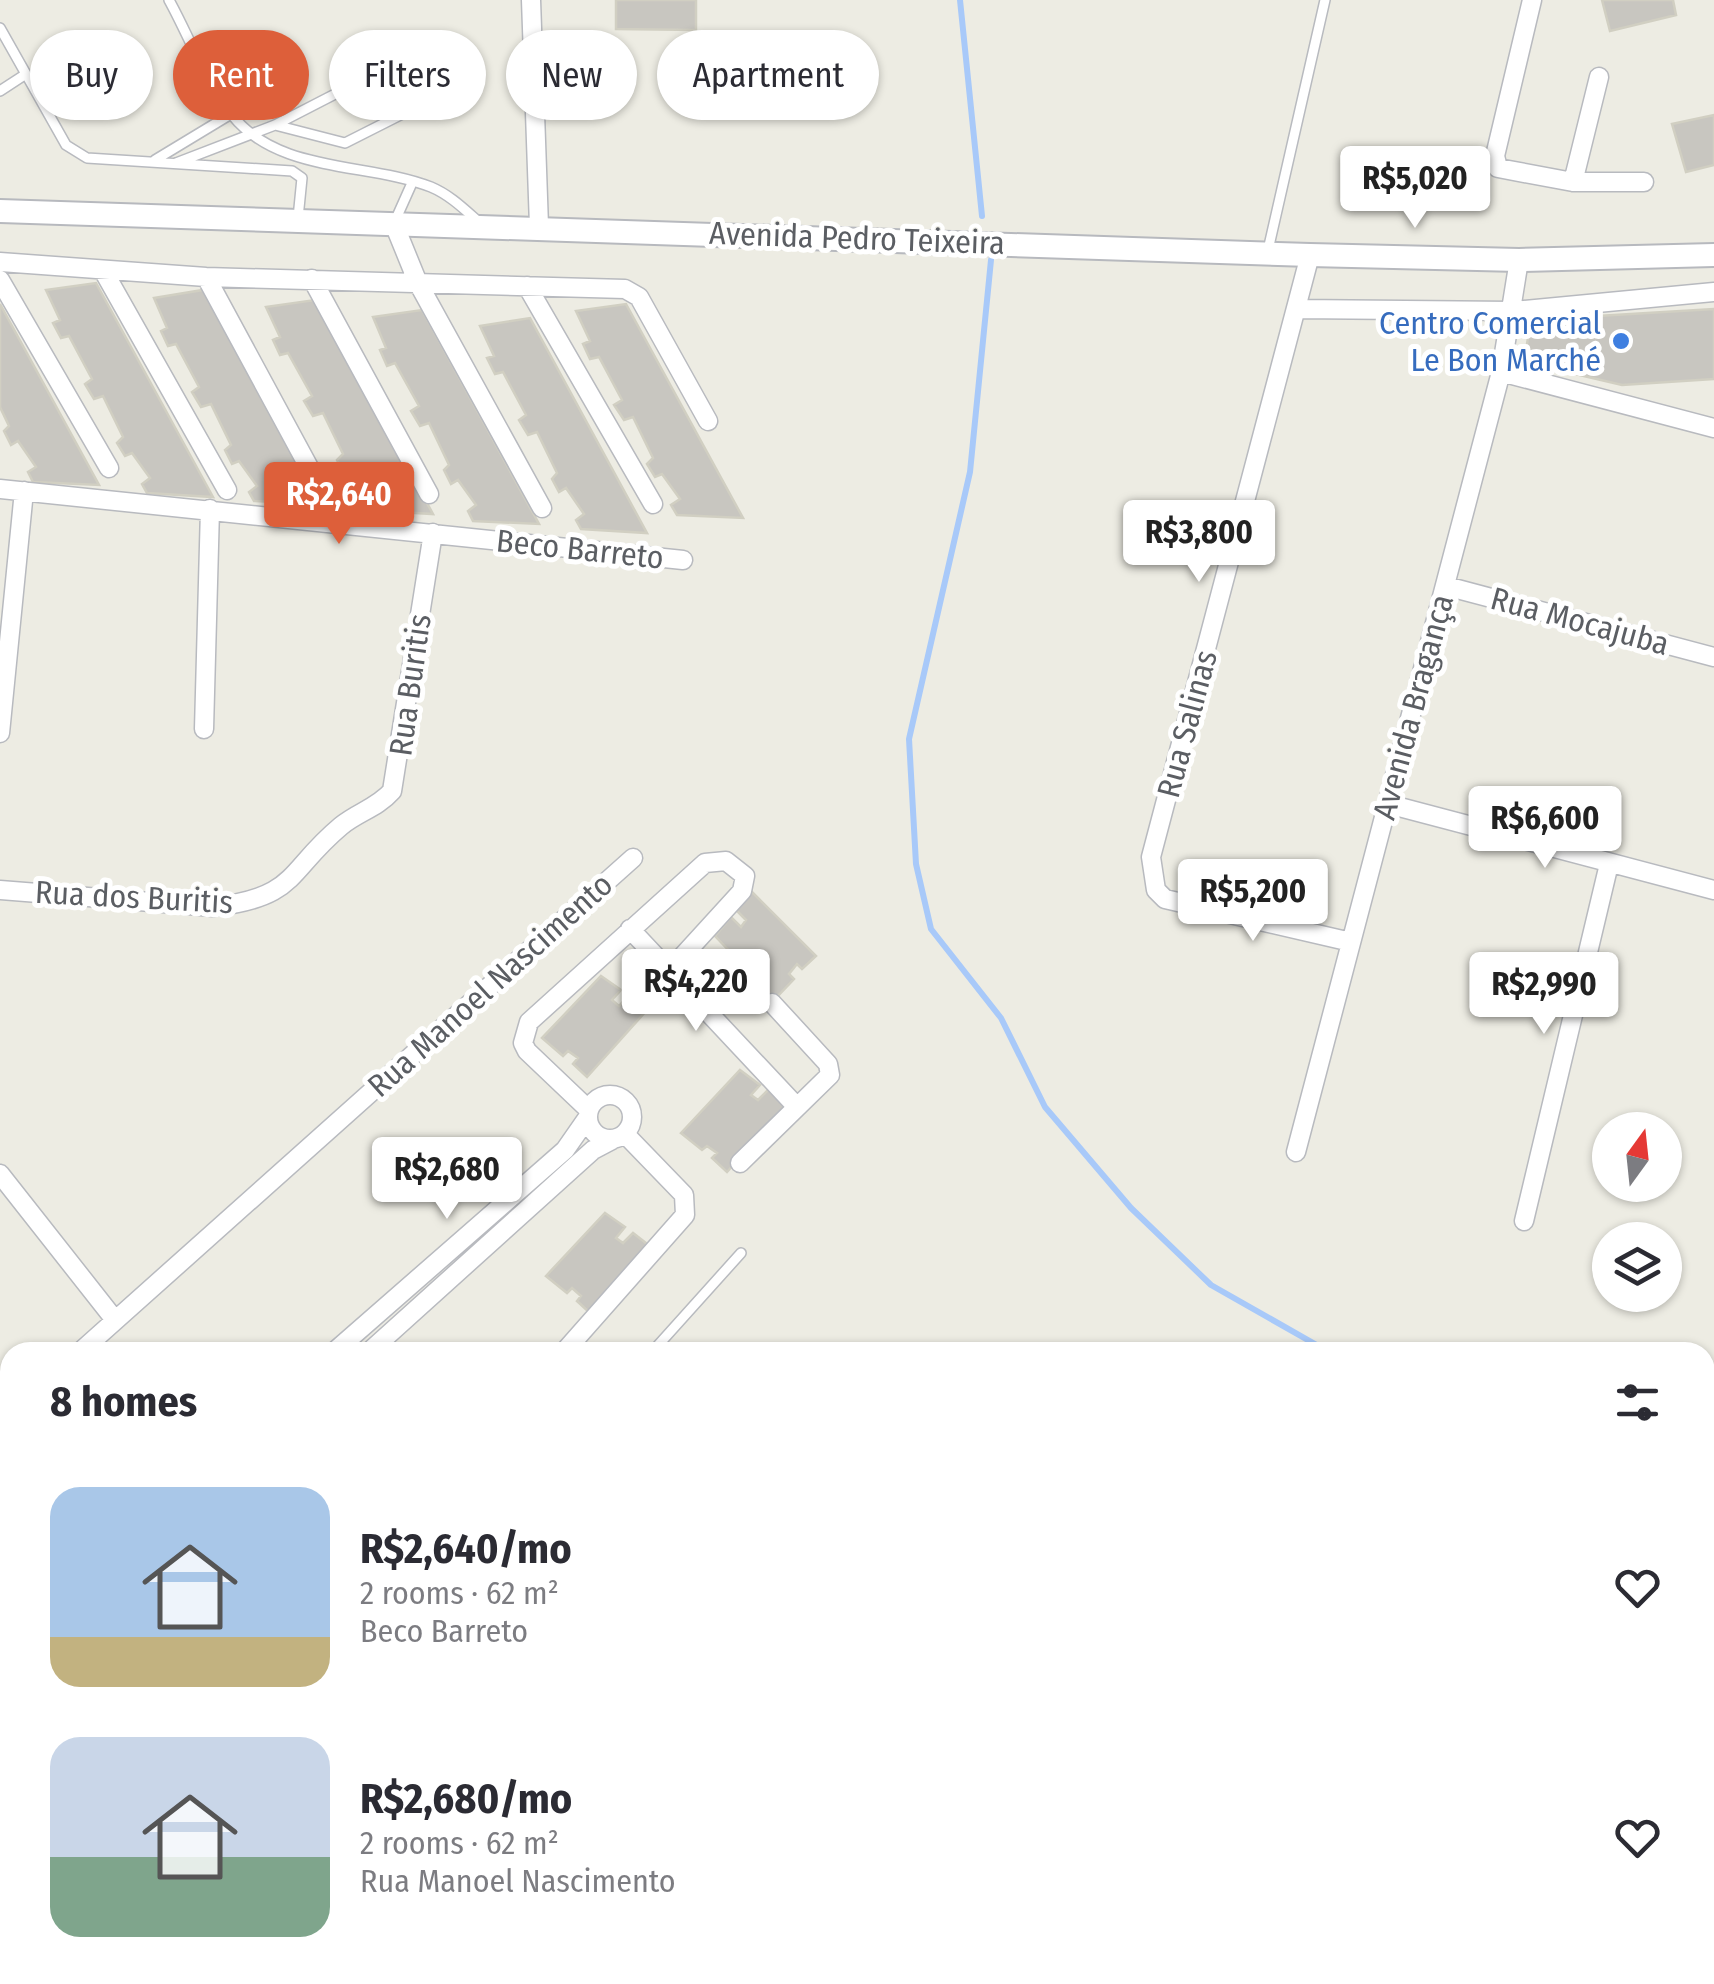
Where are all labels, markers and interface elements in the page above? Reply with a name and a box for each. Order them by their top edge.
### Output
chip: Buy [30,30,153,120]
chip: Rent [173,30,309,120]
chip: Filters [329,30,486,120]
chip: New [506,30,637,120]
chip: Apartment [657,30,879,120]
pin: R$5,020 [1323,146,1507,231]
text: R$5,020 [1362,159,1468,197]
street label: Avenida Pedro Teixeira [709,214,1005,262]
place label: Centro Comercial Le Bon Marché [1379,304,1601,379]
marker: Centro Comercial Le Bon Marché [1610,330,1632,352]
pin: R$2,640 [247,462,431,547]
text: R$2,640 [286,475,392,513]
pin: R$3,800 [1107,500,1291,585]
text: R$3,800 [1145,513,1253,551]
street label: Beco Barreto [494,521,666,577]
street label: Rua Mocajuba [1487,579,1673,663]
street label: Avenida Bragança [1365,590,1461,824]
street label: Rua Buritis [381,612,439,758]
street label: Rua Salinas [1149,646,1225,802]
pin: R$6,600 [1453,786,1637,871]
text: R$6,600 [1491,799,1599,837]
pin: R$5,200 [1161,859,1345,944]
street label: Rua Manoel Nascimento [360,865,620,1105]
text: R$5,200 [1200,872,1306,910]
street label: Rua dos Buritis [34,873,234,921]
pin: R$4,220 [604,949,788,1034]
pin: R$2,990 [1452,952,1636,1037]
text: R$4,220 [644,962,748,1000]
text: R$2,990 [1491,965,1597,1003]
north arrow [1592,1112,1682,1202]
map controls [1592,1112,1682,1312]
pin: R$2,680 [355,1137,539,1222]
text: R$2,680 [394,1150,500,1188]
button: layers [1592,1222,1682,1312]
icon: filters [1610,1375,1665,1430]
text: 8 homes [50,1377,197,1427]
text: R$2,640/mo [360,1524,572,1574]
icon: home [130,1527,250,1647]
icon: heart [1610,1560,1665,1615]
text: 2 rooms · 62 m² [360,1574,559,1612]
text: Beco Barreto [360,1612,528,1650]
text: R$2,680/mo [360,1774,572,1824]
icon: home [130,1777,250,1897]
icon: heart [1610,1810,1665,1865]
text: 2 rooms · 62 m² [360,1824,559,1862]
text: Rua Manoel Nascimento [360,1862,676,1900]

